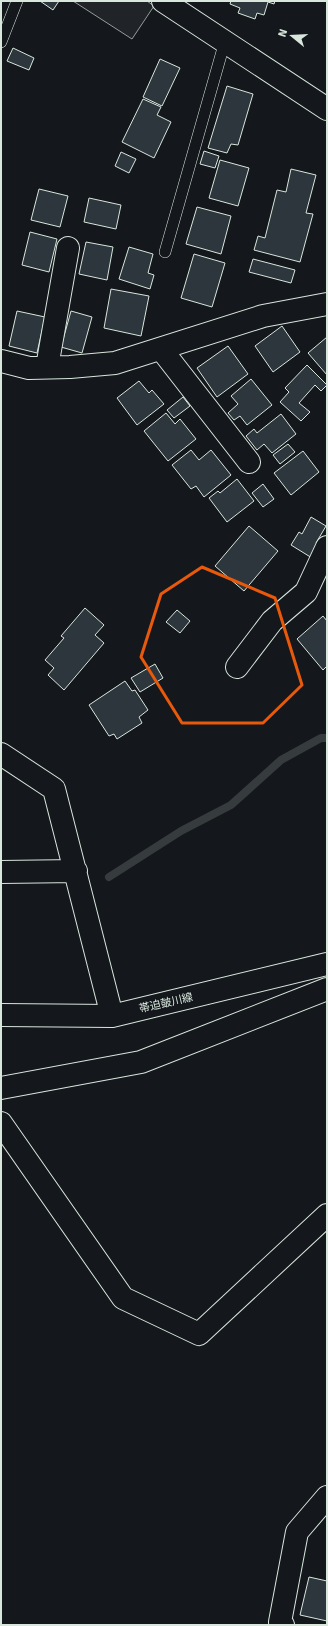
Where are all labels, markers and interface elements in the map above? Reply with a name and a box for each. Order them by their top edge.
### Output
north arrow [272,16,312,56]
text: N [276,27,290,39]
street label: 帯迫皷川線 [138,990,194,1016]

